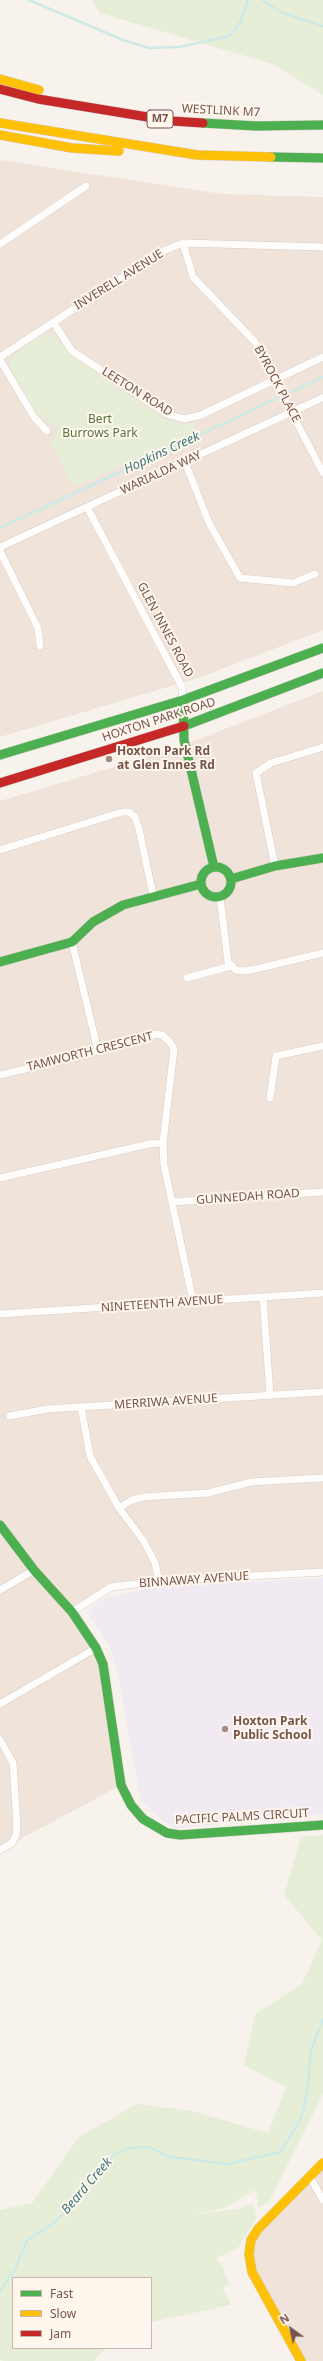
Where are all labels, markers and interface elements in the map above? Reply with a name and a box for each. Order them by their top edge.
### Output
street label: WESTLINK M7 [181,102,261,120]
road number: M7 [147,110,173,128]
street label: INVERELL AVENUE [72,247,166,313]
street label: BYROCK PLACE [251,343,303,425]
street label: LEETON ROAD [99,365,175,419]
park label: Bert Burrows Park [62,413,138,441]
water label: Hopkins Creek [122,429,202,477]
street label: WARIALDA WAY [118,448,204,498]
street label: GLEN INNES ROAD [134,580,196,680]
street label: HOXTON PARK ROAD [100,695,218,745]
place label: Hoxton Park Rd at Glen Innes Rd [117,745,215,773]
marker: Hoxton Park Rd at Glen Innes Rd [104,754,114,764]
street label: TAMWORTH CRESCENT [26,1029,154,1075]
street label: GUNNEDAH ROAD [196,1186,300,1208]
street label: NINETEENTH AVENUE [100,1293,224,1315]
street label: MERRIWA AVENUE [114,1391,218,1413]
street label: BINNAWAY AVENUE [138,1569,250,1591]
place label: Hoxton Park Public School [233,1715,311,1743]
marker: Hoxton Park Public School [220,1724,230,1734]
street label: PACIFIC PALMS CIRCUIT [175,1806,309,1828]
water label: Beard Creek [58,2155,116,2217]
legend [12,2277,152,2349]
text: Fast [50,2285,73,2302]
text: Slow [50,2305,76,2322]
north arrow [271,2309,311,2349]
text: N [276,2310,292,2327]
text: Jam [50,2325,71,2342]

